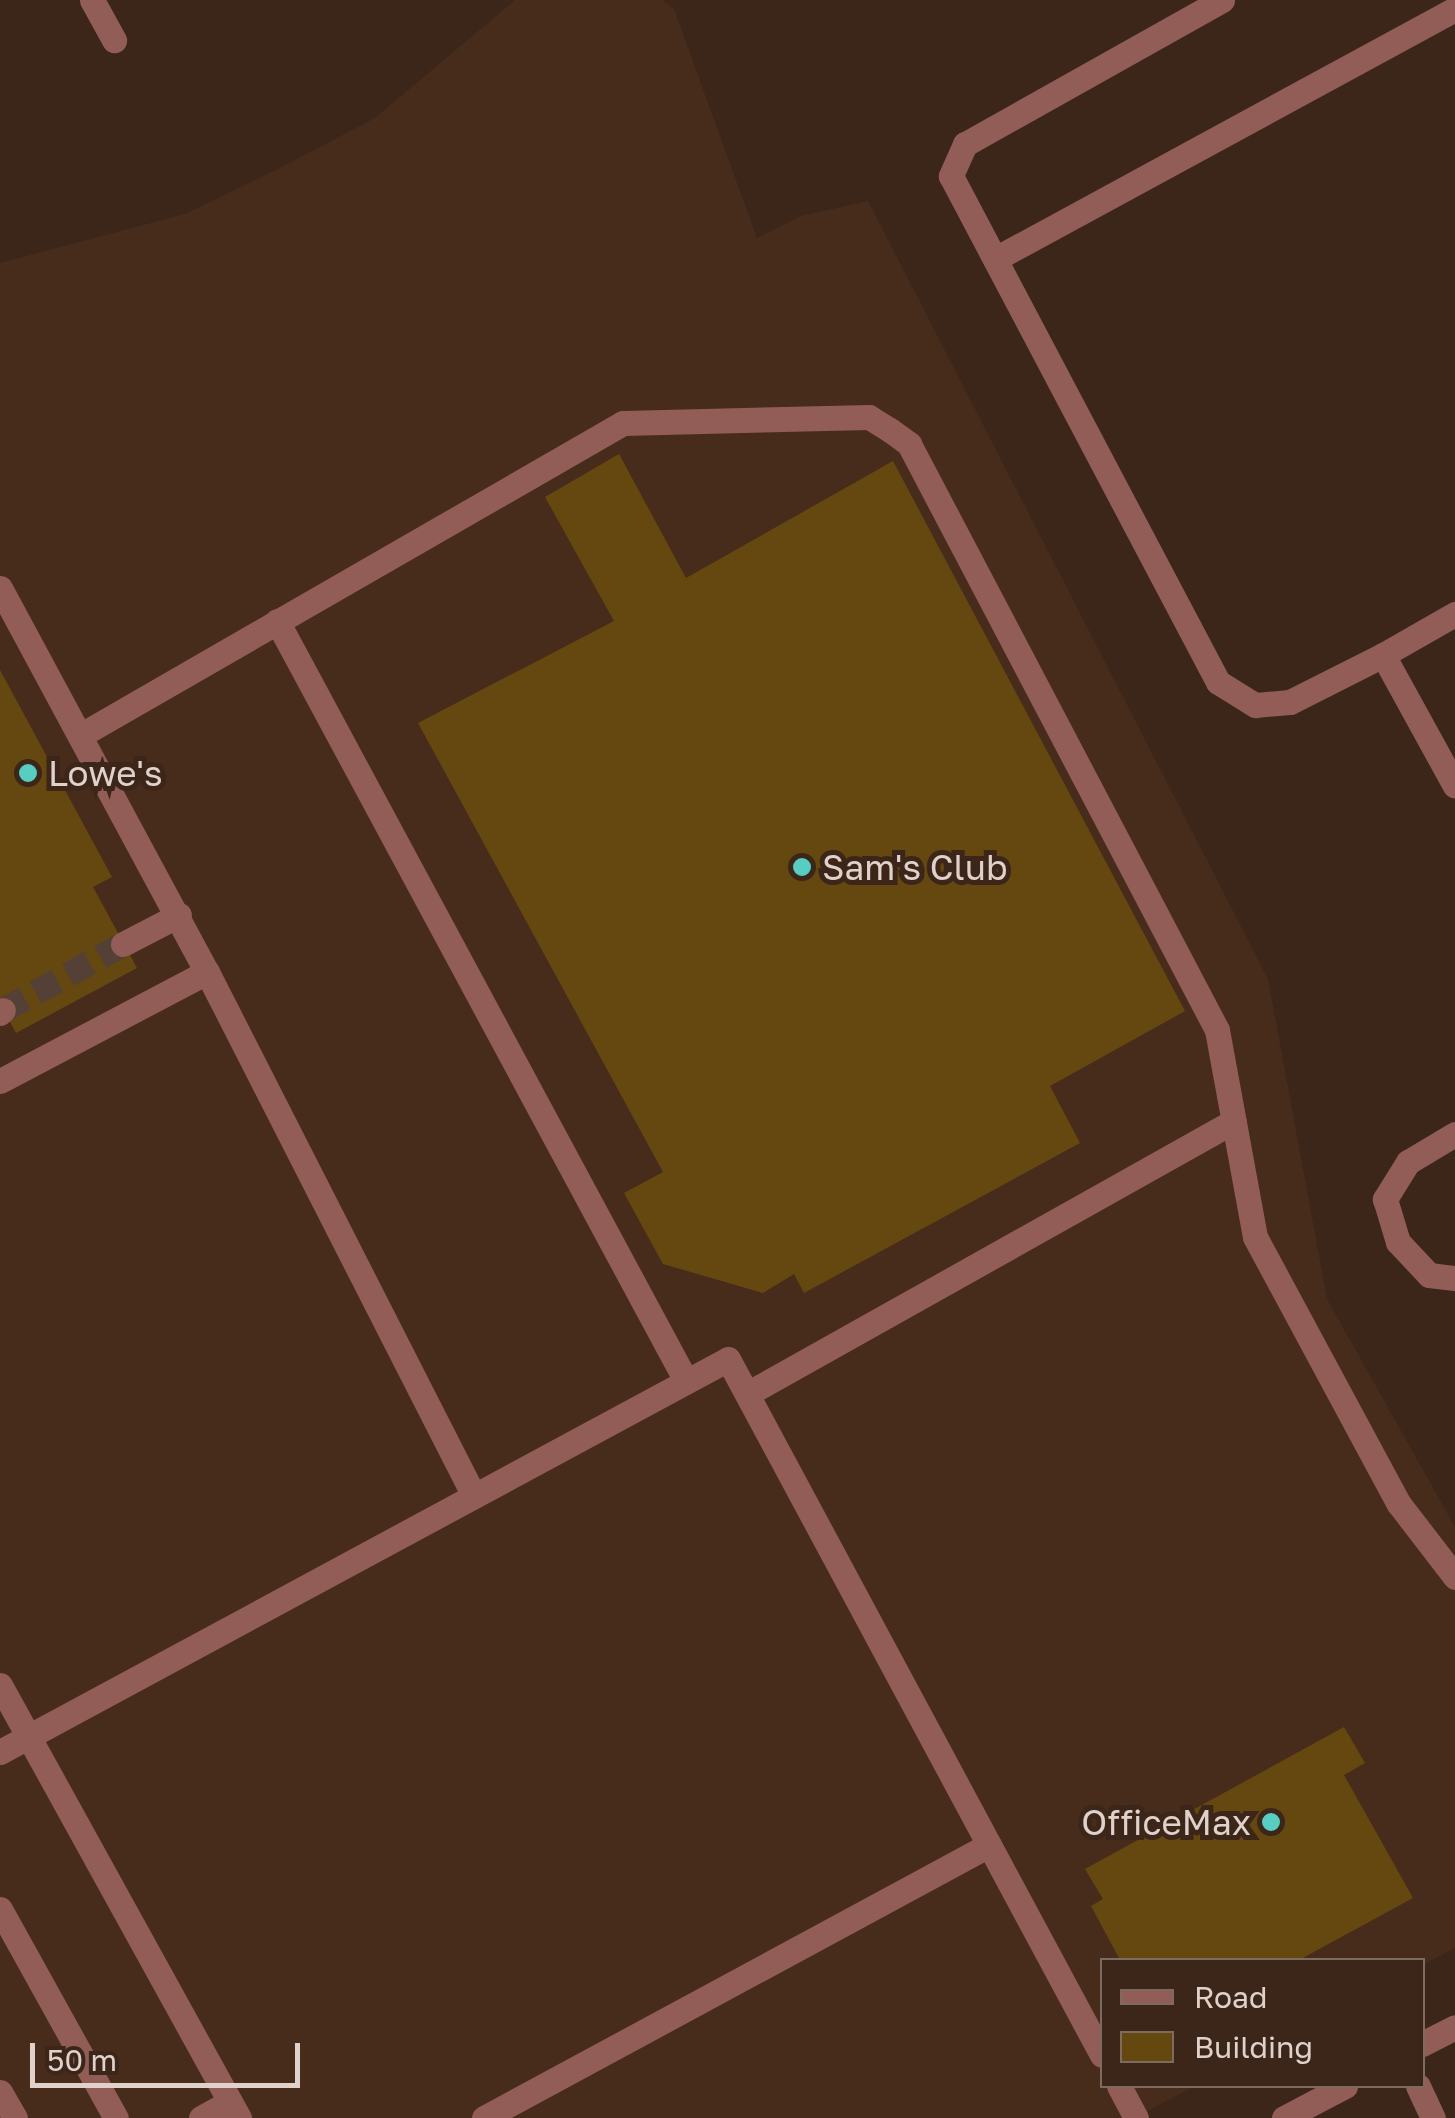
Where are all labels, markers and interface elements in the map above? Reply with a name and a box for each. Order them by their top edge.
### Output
place label: Lowe's [48,752,162,794]
marker: Lowe's [17,762,39,784]
place label: Sam's Club [822,846,1007,888]
marker: Sam's Club [791,856,813,878]
place label: OfficeMax [1081,1801,1251,1843]
marker: OfficeMax [1260,1811,1282,1833]
legend [1100,1958,1425,2088]
text: Road [1194,1979,1268,2015]
scale bar [35,2023,305,2085]
text: Building [1194,2029,1313,2065]
text: 50 m [47,2042,117,2078]

